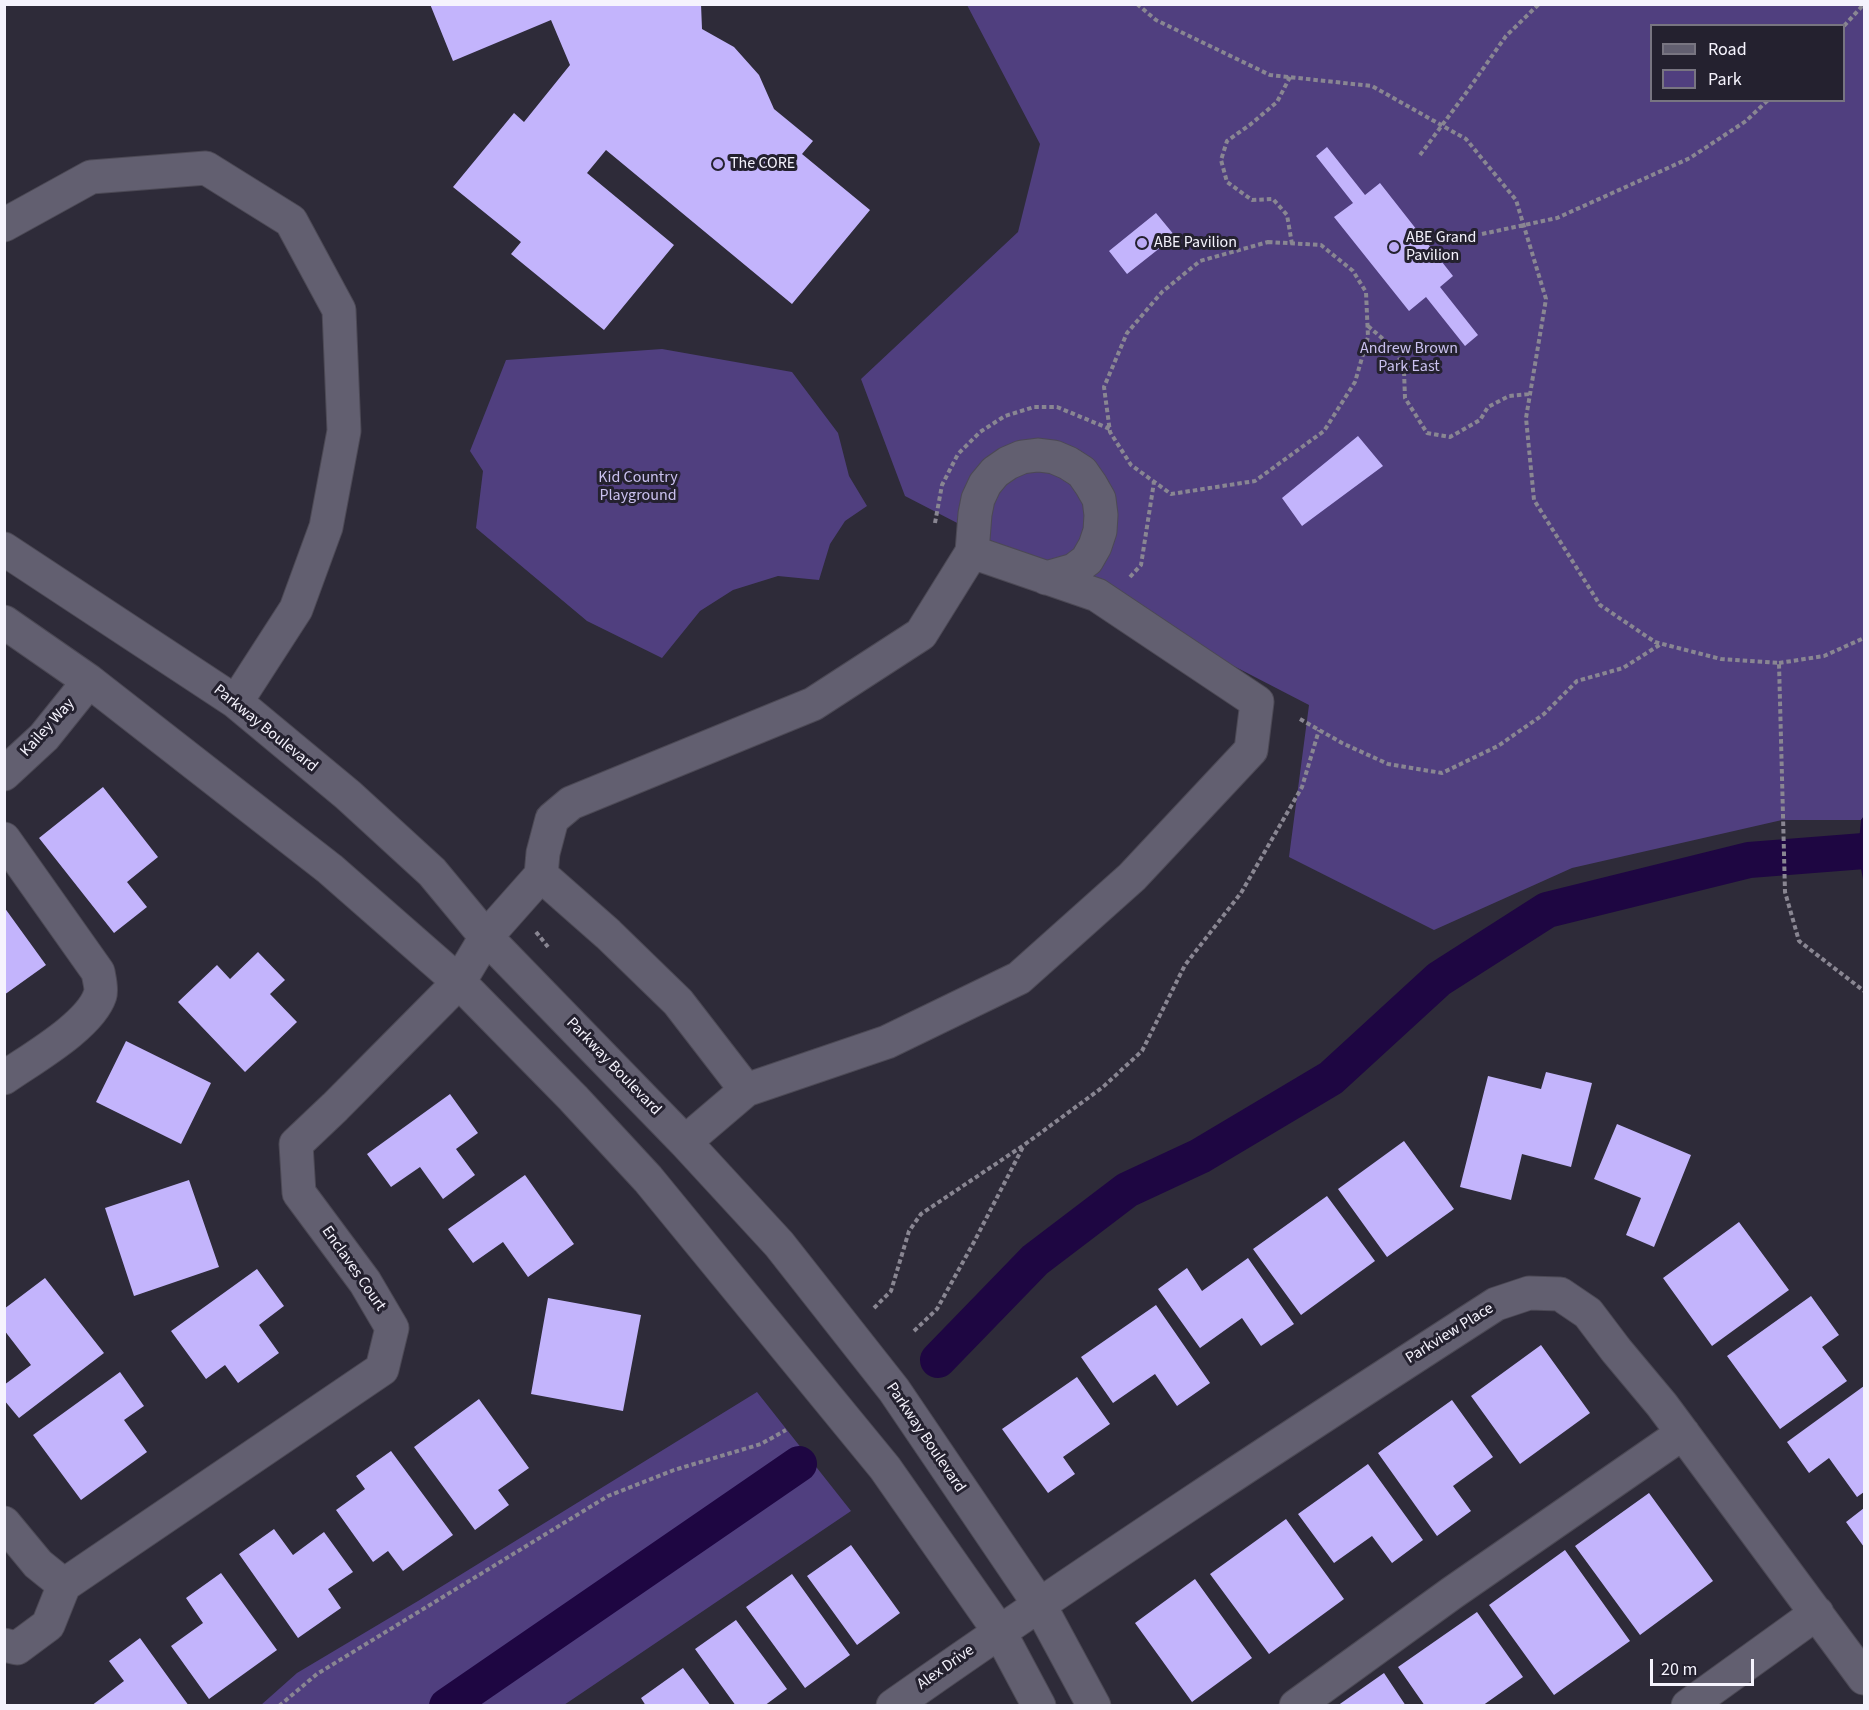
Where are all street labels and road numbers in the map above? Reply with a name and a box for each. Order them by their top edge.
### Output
street label: Parkway Boulevard [209,681,321,777]
street label: Kailey Way [17,695,79,761]
street label: Parkway Boulevard [562,1014,664,1120]
street label: Enclaves Court [317,1223,389,1315]
street label: Parkview Place [1402,1299,1498,1369]
street label: Parkway Boulevard [881,1379,969,1497]
street label: Alex Drive [914,1641,978,1695]

